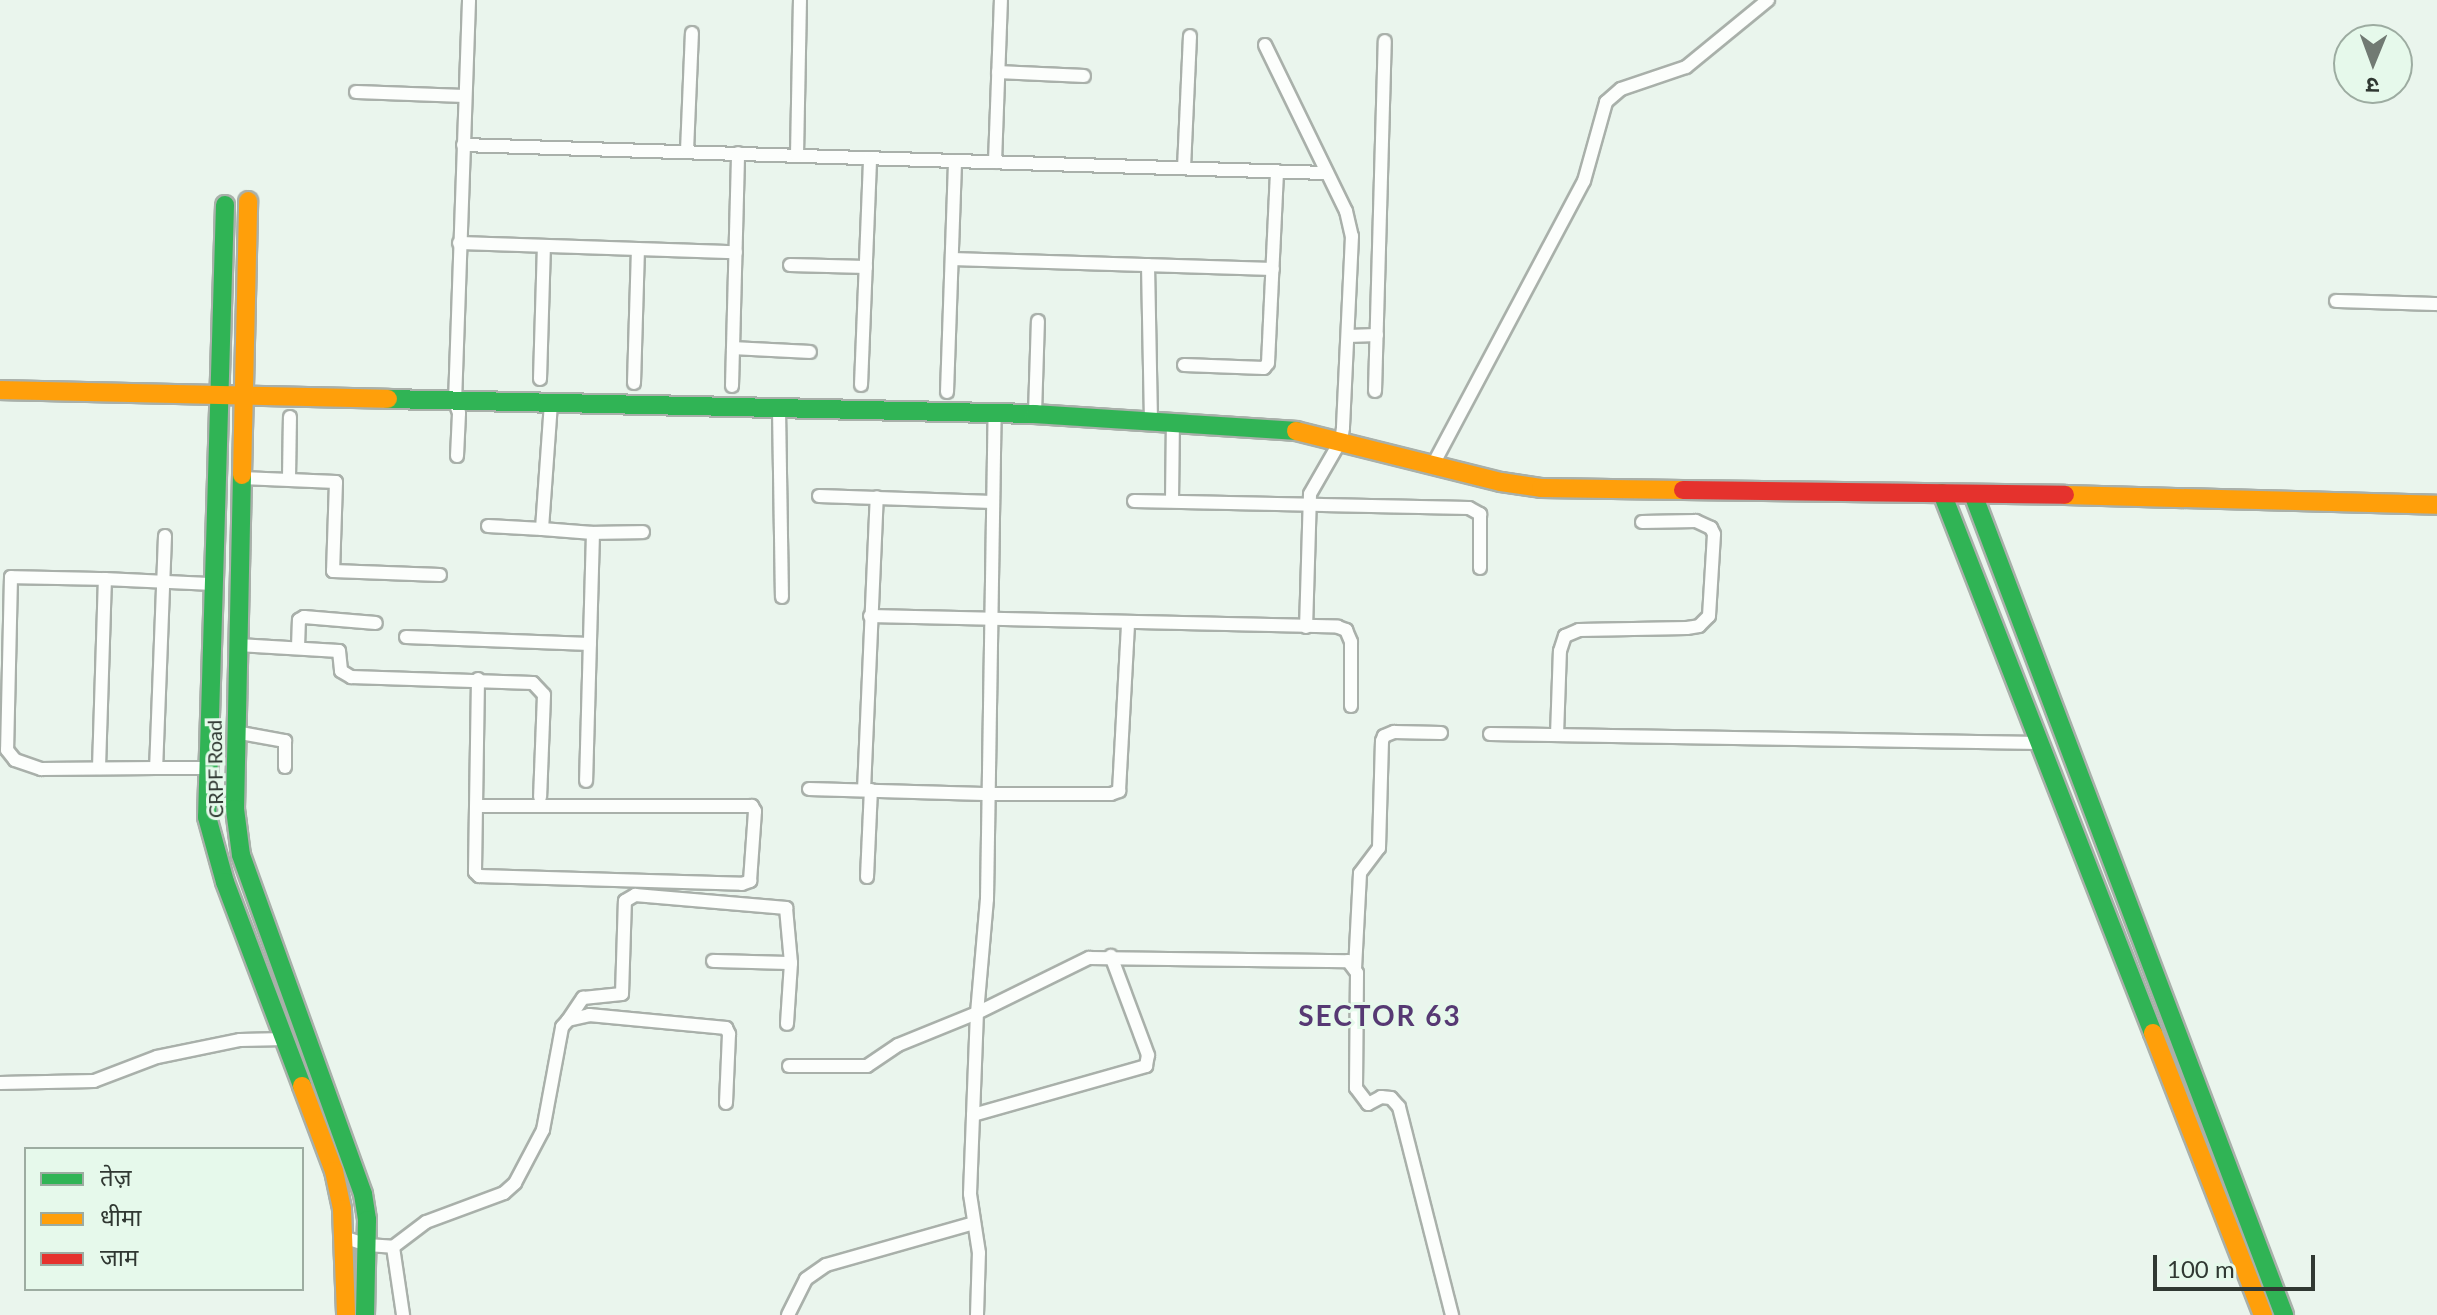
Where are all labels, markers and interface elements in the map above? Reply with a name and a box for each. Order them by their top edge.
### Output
north arrow [2333,24,2413,104]
text: उ [2366,73,2379,100]
street label: CRPF Road [202,719,228,819]
district label: SECTOR 63 [1298,998,1462,1032]
legend [24,1147,304,1291]
text: तेज़ [100,1162,132,1191]
text: धीमा [100,1202,142,1231]
scale bar [2157,1239,2319,1289]
text: जाम [100,1242,138,1271]
text: 100 m [2167,1254,2235,1283]

